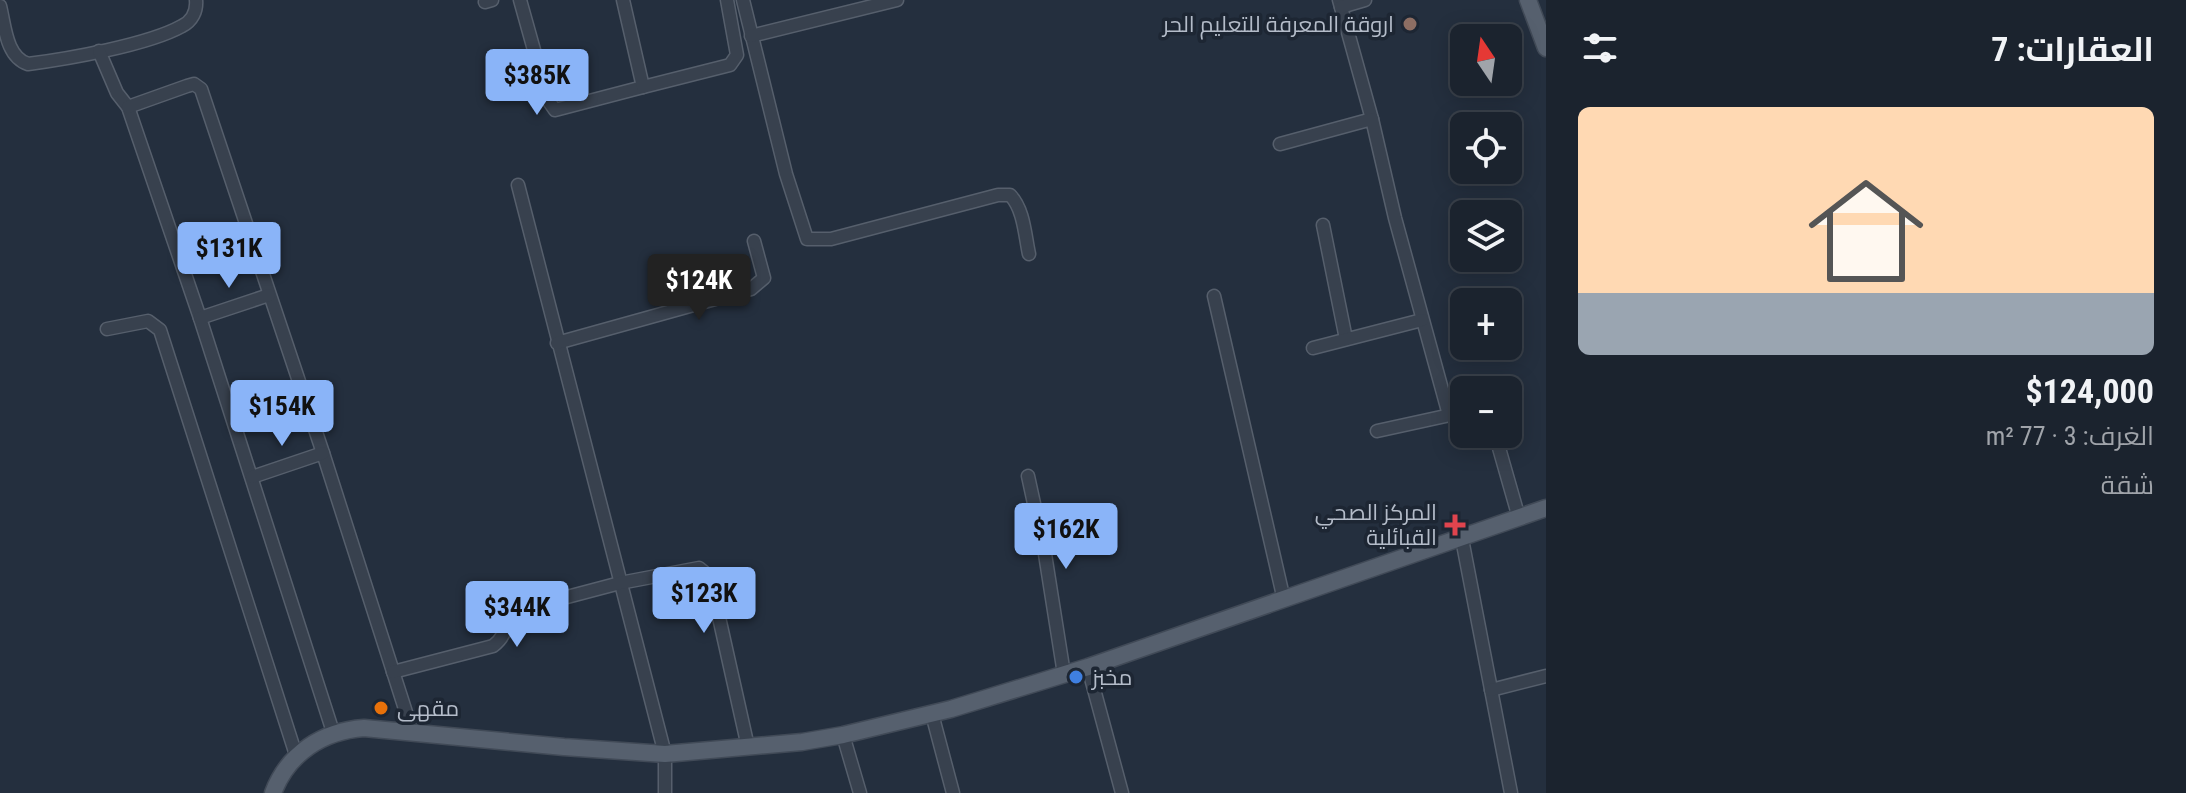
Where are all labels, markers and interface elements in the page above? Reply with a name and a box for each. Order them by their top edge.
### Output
place label: اروقة المعرفة للتعليم الحر [1161,12,1394,40]
marker: اروقة المعرفة للتعليم الحر [1401,15,1419,33]
north arrow [1450,24,1522,96]
map controls [1450,24,1522,448]
icon: filters [1578,26,1622,70]
text: العقارات: 7 [1991,29,2154,69]
pin: $385K [481,49,593,117]
text: $385K [504,60,570,90]
button: locate [1450,112,1522,184]
icon: home [1794,159,1938,303]
button: layers [1450,200,1522,272]
pin: $131K [173,222,285,290]
text: $131K [196,233,262,263]
pin: $124K [643,254,755,322]
text: $124K [666,265,732,295]
button: + [1450,288,1522,360]
text: $124,000 [2025,371,2154,411]
button: − [1450,376,1522,448]
pin: $154K [226,380,338,448]
text: $154K [249,391,315,421]
text: الغرف: 3 · 77 m² [1986,421,2154,451]
text: شقة [2101,470,2154,500]
place label: المركز الصحي القبائلية [1315,500,1437,550]
pin: $162K [1010,503,1122,571]
text: $162K [1033,514,1099,544]
marker: المركز الصحي القبائلية [1444,514,1466,536]
pin: $123K [648,567,760,635]
text: $123K [671,578,737,608]
pin: $344K [461,581,573,649]
text: $344K [484,592,550,622]
place label: مخبز [1090,665,1132,690]
marker: مخبز [1067,668,1085,686]
place label: مقهى [397,696,459,722]
marker: مقهى [372,699,390,717]

